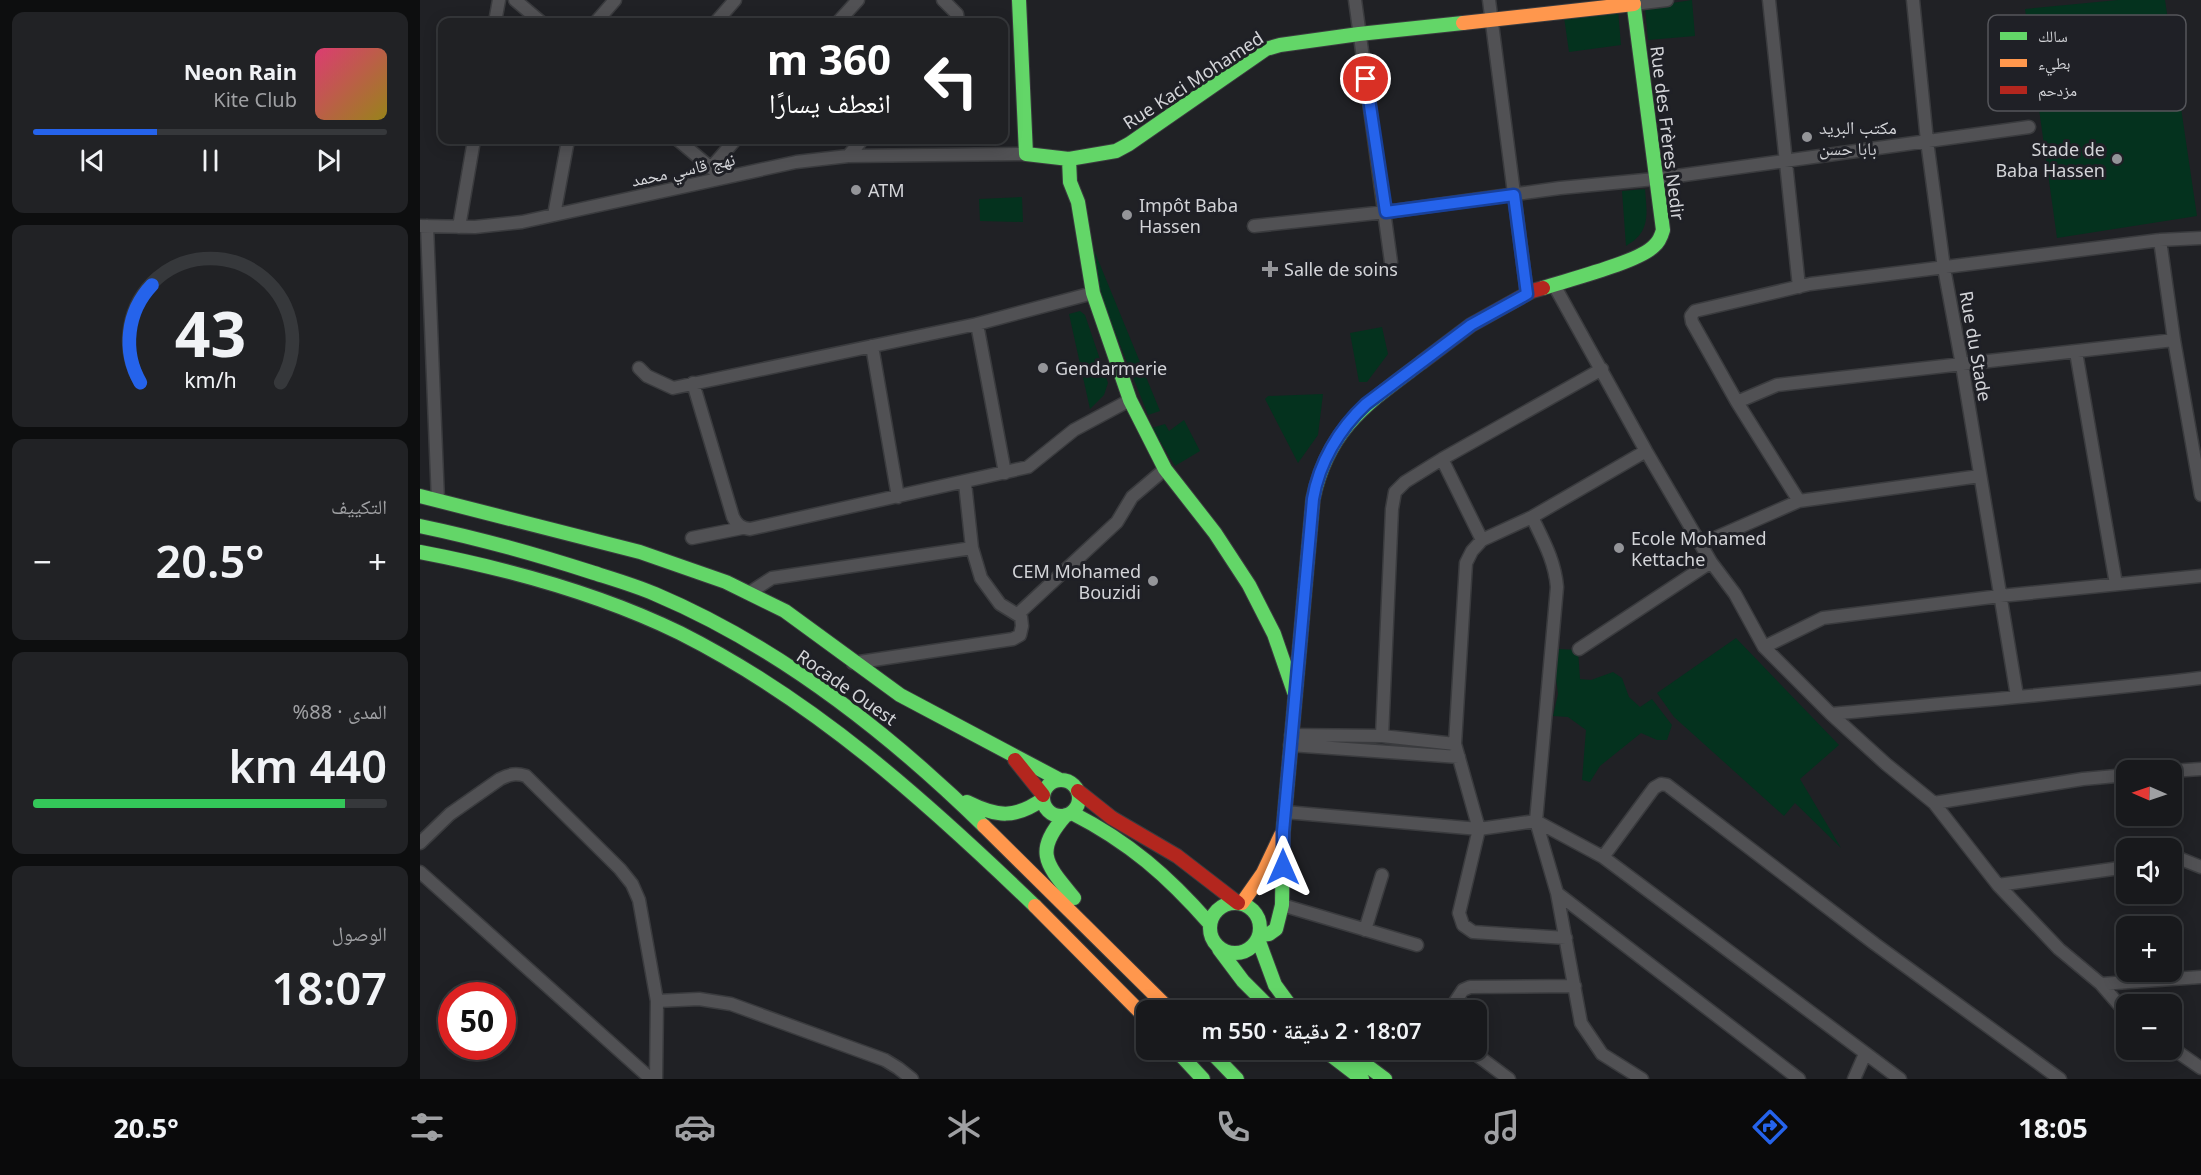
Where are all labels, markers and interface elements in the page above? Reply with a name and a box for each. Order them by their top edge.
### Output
legend [1988,15,2186,111]
text: سالك [2038,25,2068,47]
street label: Rue Kaci Mohamed [1118,26,1268,134]
text: 360 m [767,30,891,87]
icon: left [912,42,990,120]
street label: Rue des Frères Nedir [1645,44,1691,222]
text: بطيء [2038,52,2070,76]
pin [1340,53,1391,104]
text: Neon Rain [184,56,297,86]
icon: arrive [1349,62,1382,95]
text: مزدحم [2038,79,2077,101]
text: انعطف يسارًا [769,84,891,121]
text: Kite Club [213,86,297,113]
place label: مكتب البريد بابا حسن [1819,115,1897,160]
marker: مكتب البريد بابا حسن [1800,130,1814,144]
place label: Stade de Baba Hassen [1995,137,2105,182]
icon: previous [76,144,109,177]
icon: pause [194,144,227,177]
icon: next [312,144,345,177]
street label: نهج قاسي محمد [629,146,738,195]
marker: Stade de Baba Hassen [2110,152,2124,166]
place label: ATM [868,178,905,202]
marker: ATM [849,183,863,197]
place label: Impôt Baba Hassen [1139,193,1238,238]
marker: Impôt Baba Hassen [1120,208,1134,222]
place label: Salle de soins [1284,257,1398,281]
marker: Salle de soins [1261,260,1279,278]
street label: Rue du Stade [1954,289,1998,403]
text: 43 [174,290,246,375]
place label: Gendarmerie [1055,356,1167,380]
marker: Gendarmerie [1036,361,1050,375]
text: km/h [184,366,236,395]
text: التكييف [331,493,387,520]
place label: Ecole Mohamed Kettache [1631,526,1767,571]
text: 20.5° [156,530,264,591]
text: − [33,539,52,584]
text: + [368,539,387,584]
marker: Ecole Mohamed Kettache [1612,541,1626,555]
place label: CEM Mohamed Bouzidi [1012,559,1141,604]
marker: CEM Mohamed Bouzidi [1146,574,1160,588]
street label: Rocade Ouest [792,644,902,731]
text: المدى · 88% [293,698,387,725]
text: 440 km [228,735,387,796]
north arrow [2116,760,2182,826]
map controls [2116,760,2182,1060]
position arrow [1251,835,1315,899]
button: sound [2116,838,2182,904]
button: + [2116,916,2182,982]
text: الوصول [332,920,387,947]
text: 18:07 [272,957,387,1018]
speed limit sign: 50 [438,982,516,1060]
button: − [2116,994,2182,1060]
text: 18:07 · 2 دقيقة · 550 m [1201,1015,1422,1045]
icon: filters [406,1106,448,1148]
icon: car [674,1106,716,1148]
icon: climate [943,1106,985,1148]
icon: phone [1212,1106,1254,1148]
icon: music [1481,1106,1523,1148]
icon: directions [1749,1106,1791,1148]
text: 20.5° [113,1109,179,1146]
text: 18:05 [2018,1109,2088,1146]

